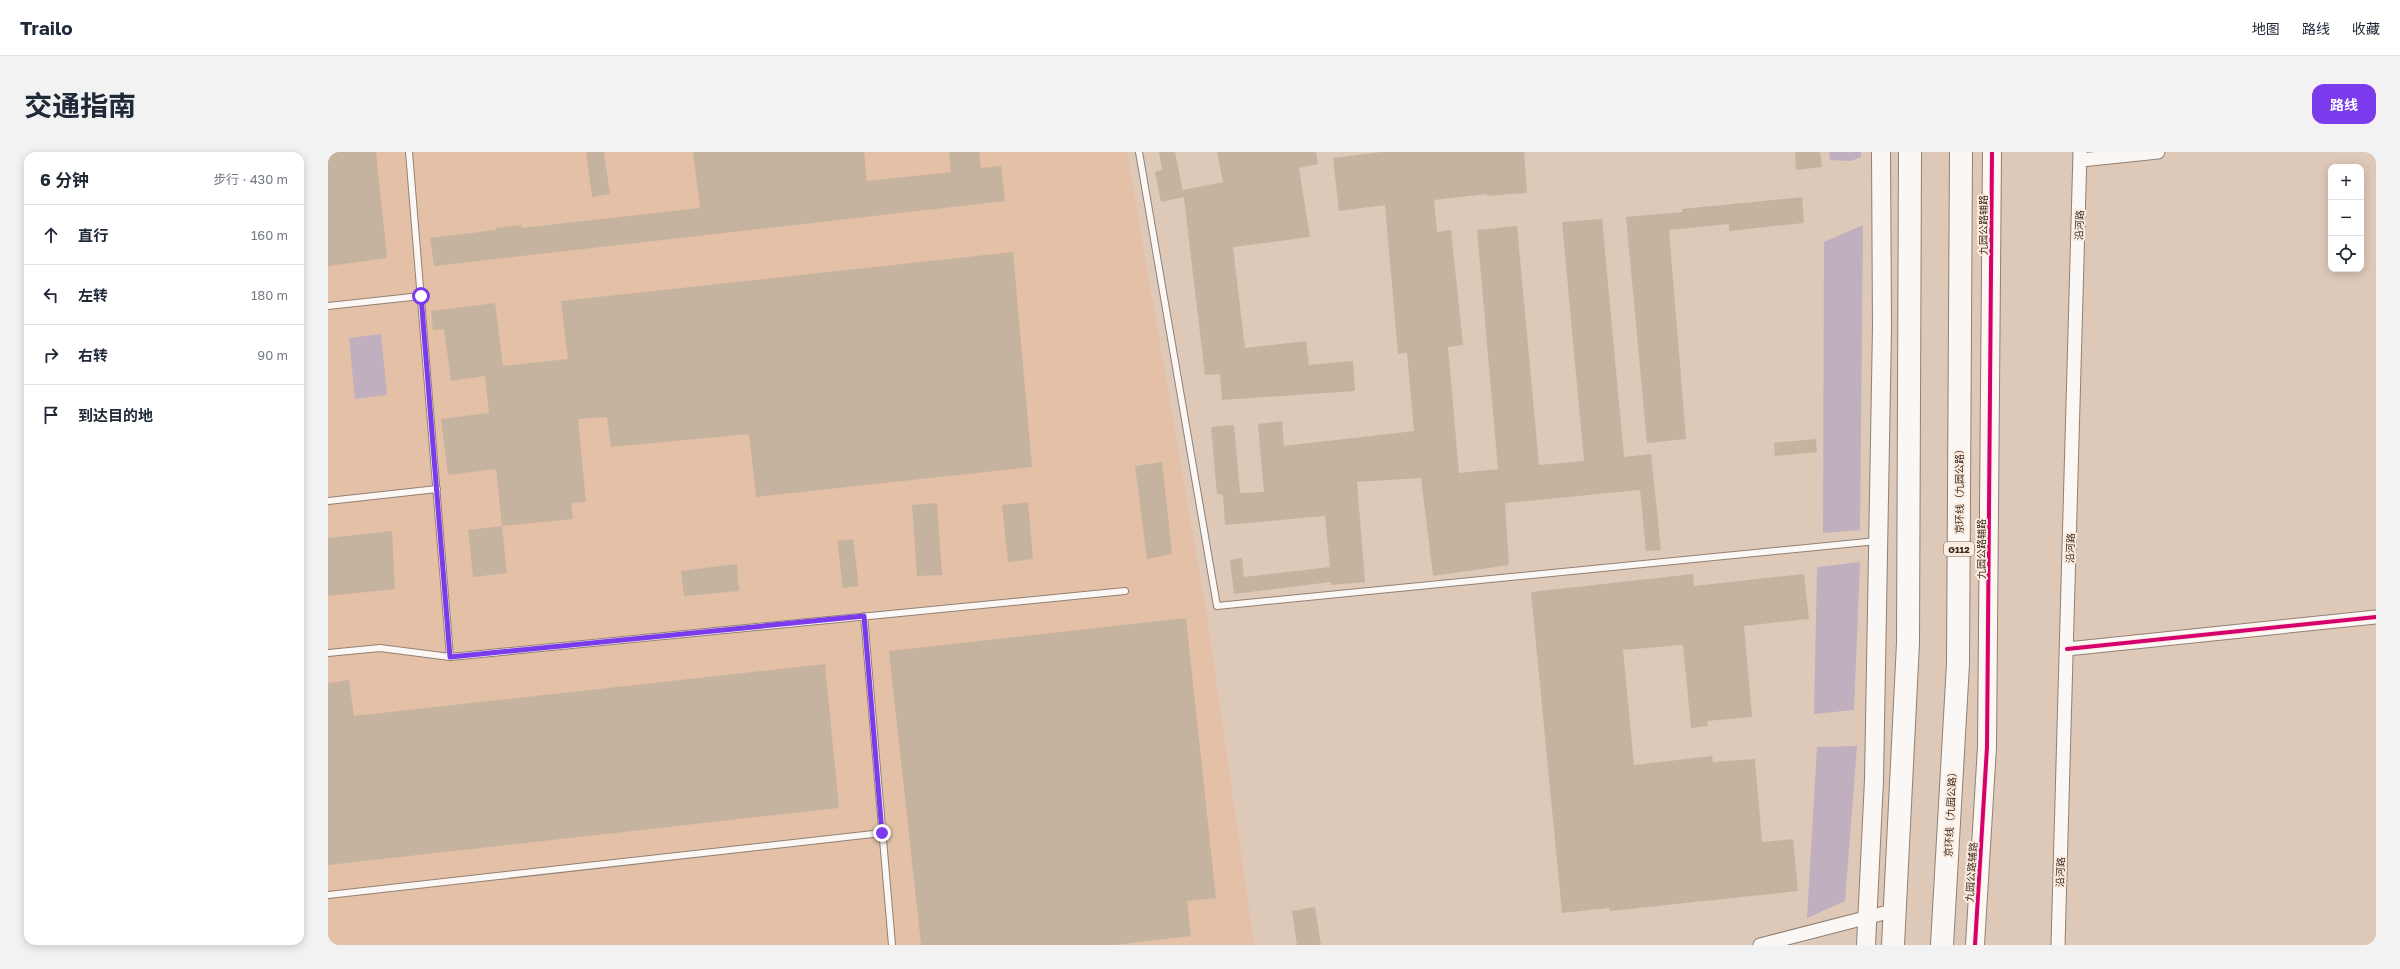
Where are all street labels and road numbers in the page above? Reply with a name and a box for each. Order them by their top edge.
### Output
street label: 九园公路辅路 [1977,195,1989,255]
street label: 沿河路 [2072,210,2086,240]
street label: 京环线（九园公路） [1953,444,1965,534]
street label: 九园公路辅路 [1975,519,1987,579]
street label: 沿河路 [2063,533,2077,563]
road number: G112 [1944,542,1974,556]
street label: 京环线（九园公路） [1942,767,1958,857]
street label: 九园公路辅路 [1963,842,1979,902]
street label: 沿河路 [2053,857,2067,887]

